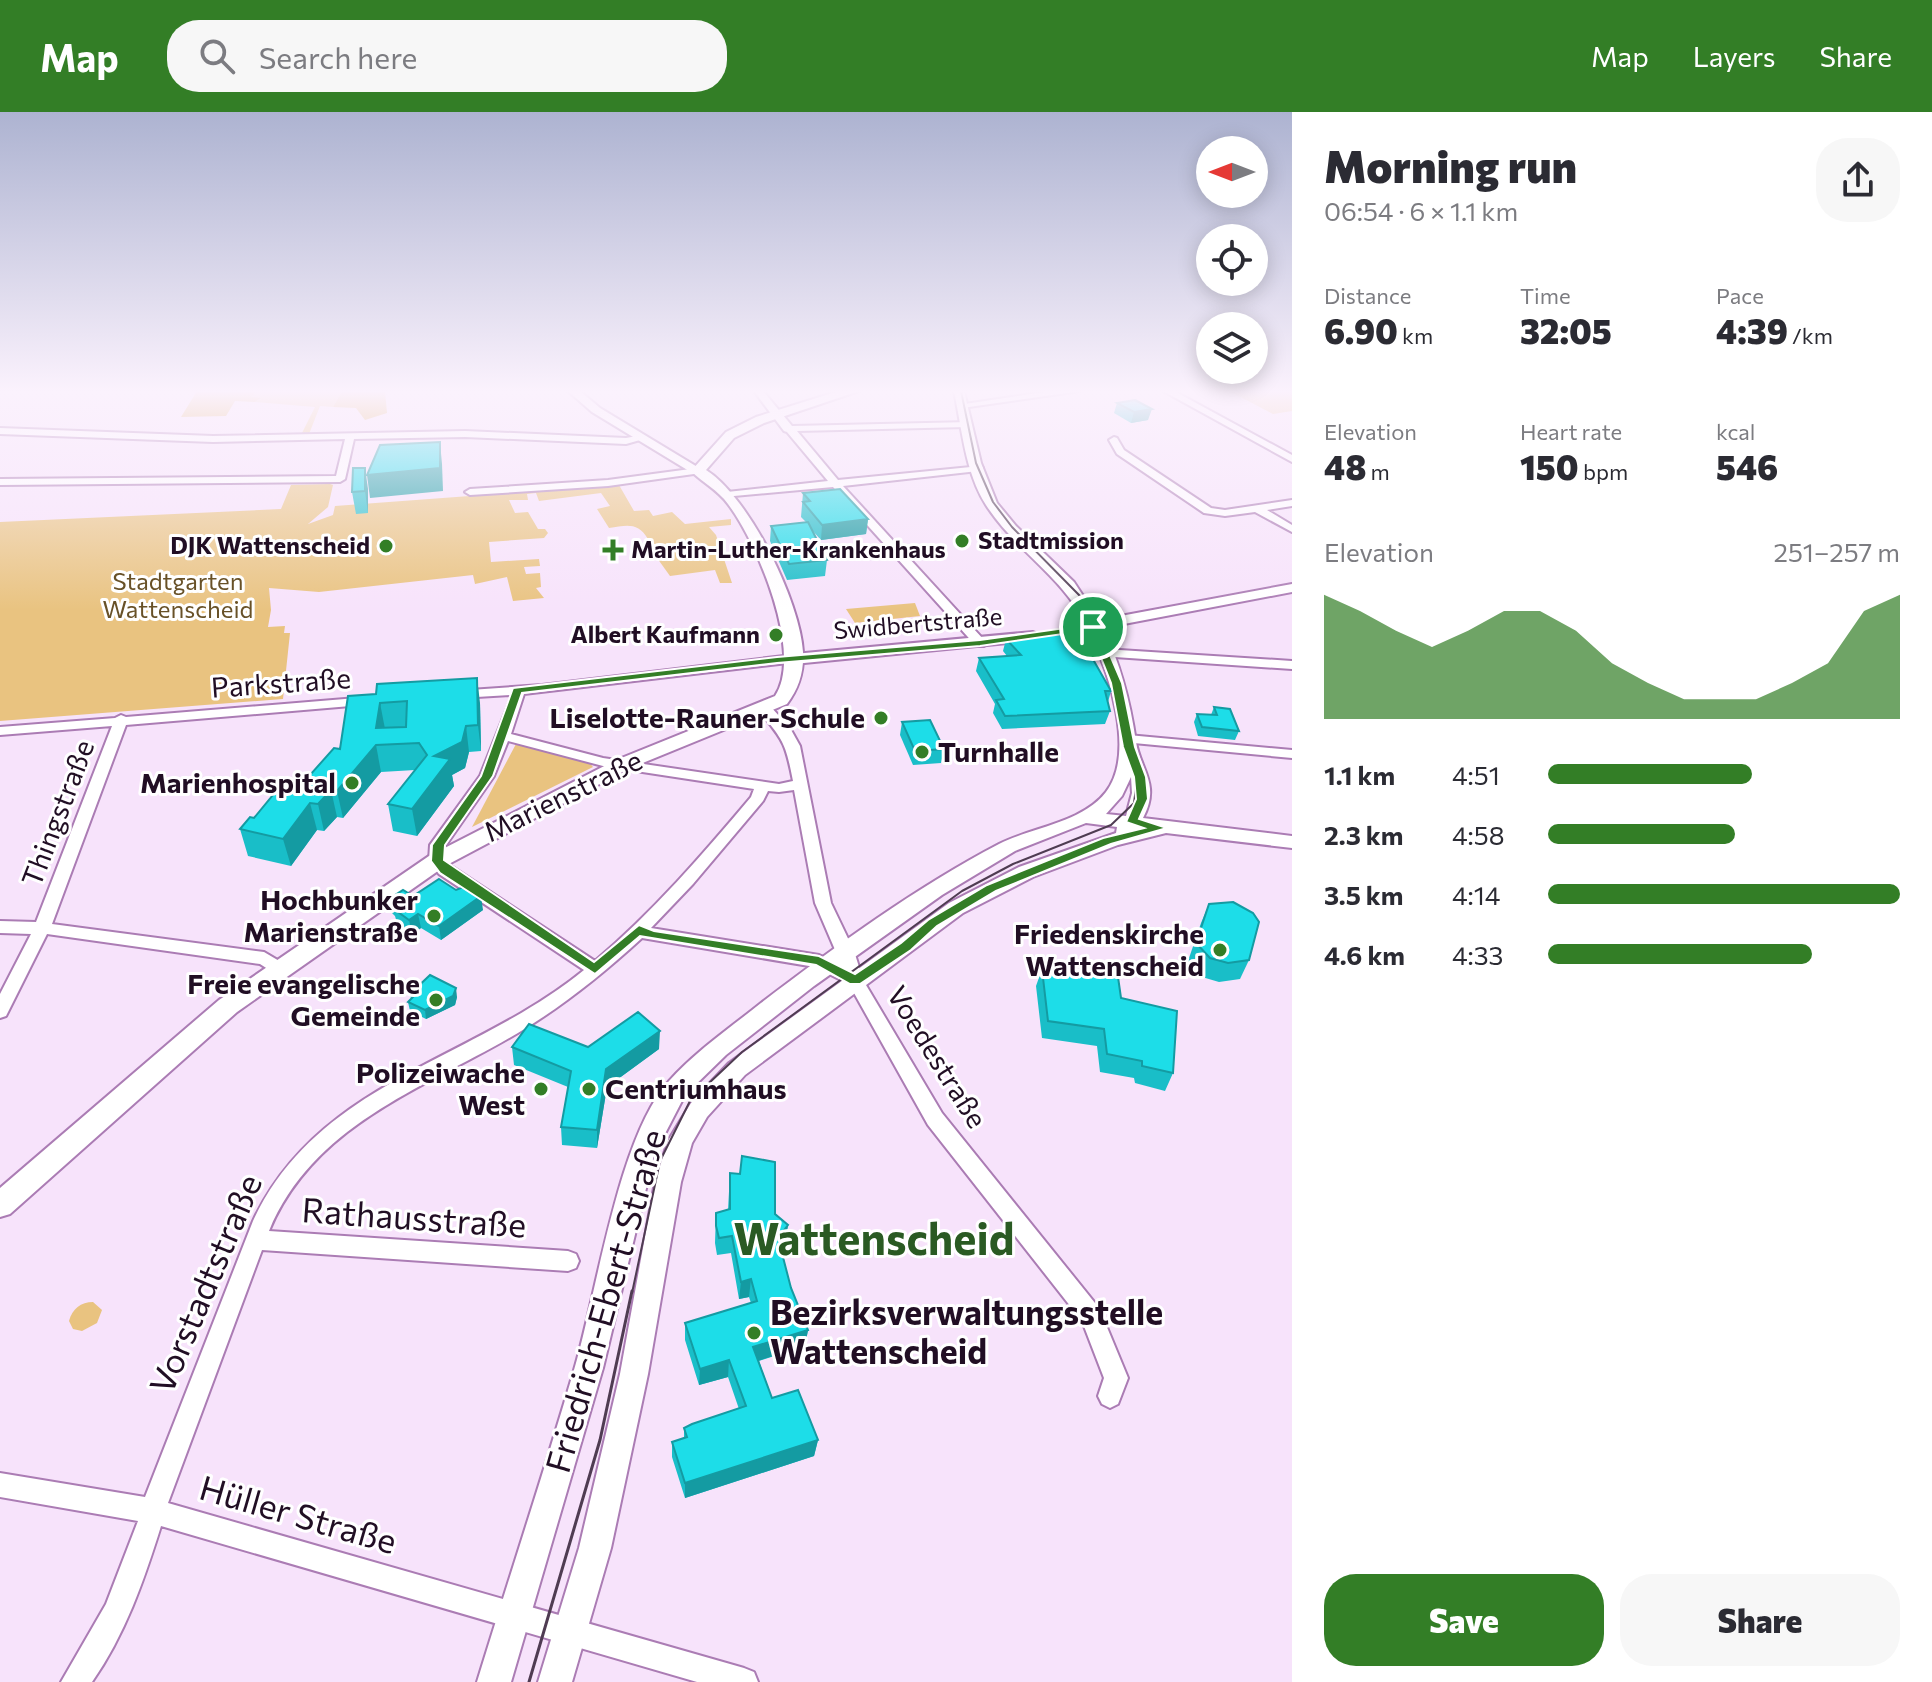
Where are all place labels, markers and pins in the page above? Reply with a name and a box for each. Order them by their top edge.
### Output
place label: Stadtmission [978,525,1124,554]
place label: DJK Wattenscheid [170,530,370,559]
marker: Stadtmission [953,532,971,550]
place label: Martin-Luther-Krankenhaus [631,534,946,563]
marker: DJK Wattenscheid [377,537,395,555]
marker: Martin-Luther-Krankenhaus [602,539,624,561]
pin [1059,593,1127,661]
place label: Albert Kaufmann [570,619,760,648]
marker: Albert Kaufmann [767,626,785,644]
place label: Liselotte-Rauner-Schule [549,700,865,734]
marker: Liselotte-Rauner-Schule [872,709,890,727]
place label: Turnhalle [938,734,1059,768]
marker: Turnhalle [913,743,931,761]
place label: Marienhospital [140,765,336,799]
marker: Marienhospital [343,774,361,792]
place label: Hochbunker Marienstraße [244,882,418,948]
marker: Hochbunker Marienstraße [425,907,443,925]
place label: Friedenskirche Wattenscheid [1014,916,1204,982]
marker: Friedenskirche Wattenscheid [1211,941,1229,959]
place label: Freie evangelische Gemeinde [187,966,420,1032]
marker: Freie evangelische Gemeinde [427,991,445,1009]
place label: Polizeiwache West [356,1055,525,1121]
place label: Centriumhaus [605,1071,787,1105]
marker: Polizeiwache West [532,1080,550,1098]
marker: Centriumhaus [580,1080,598,1098]
place label: Bezirksverwaltungsstelle Wattenscheid [770,1290,1163,1371]
marker: Bezirksverwaltungsstelle Wattenscheid [745,1324,763,1342]

